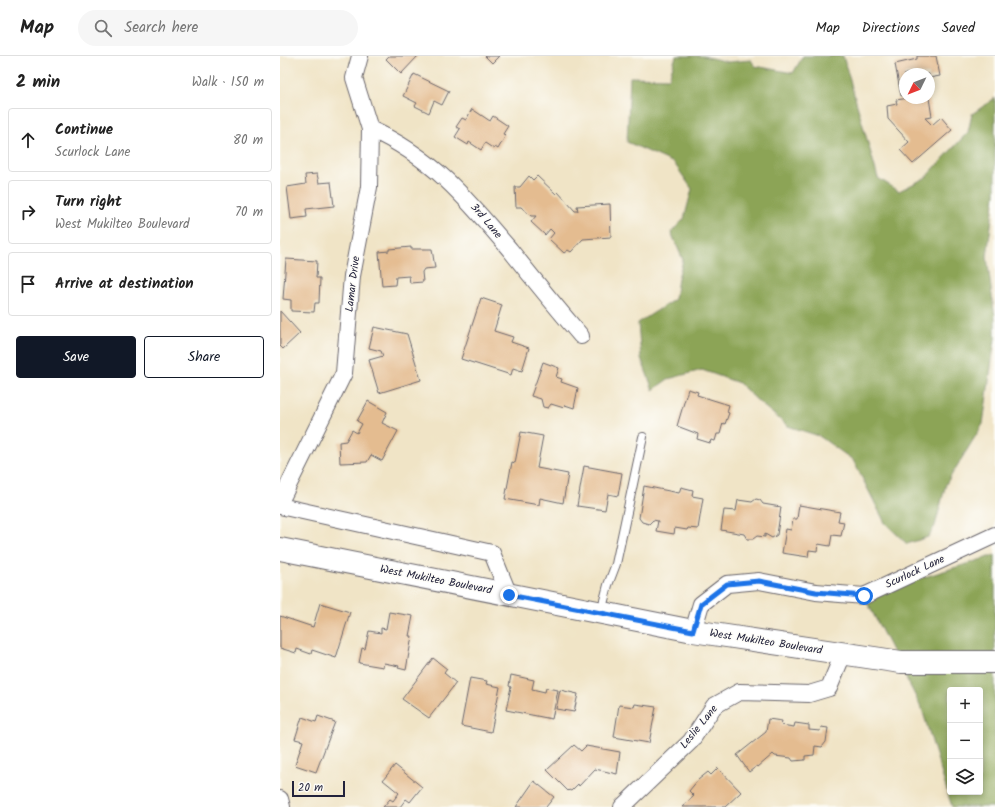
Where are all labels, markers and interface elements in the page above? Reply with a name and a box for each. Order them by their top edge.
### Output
search box [78,10,358,46]
text: Map [20,13,54,43]
text: Search here [124,16,198,40]
icon: search [92,17,114,39]
text: Map [815,17,840,39]
text: Directions [862,17,920,39]
text: Saved [942,17,975,39]
north arrow [899,68,935,104]
text: 2 min [16,69,60,96]
text: Walk · 150 m [192,72,264,93]
text: Continue [55,118,113,142]
icon: ahead [17,129,39,151]
text: 80 m [233,130,263,151]
text: Scurlock Lane [55,142,130,163]
text: Turn right [55,190,122,214]
street label: 3rd Lane [466,199,506,243]
icon: right [17,201,39,223]
text: 70 m [235,202,263,223]
text: West Mukilteo Boulevard [55,214,190,235]
street label: Lamar Drive [341,255,365,313]
text: Arrive at destination [55,272,194,296]
icon: arrive [17,273,39,295]
button: Save [16,336,136,378]
button: Share [144,336,264,378]
street label: Scurlock Lane [882,550,948,594]
street label: West Mukilteo Boulevard [378,560,494,600]
route end [500,586,518,604]
route start [855,587,873,605]
street label: West Mukilteo Boulevard [708,624,824,660]
map controls [947,687,983,795]
button: + [947,687,983,723]
street label: Leslie Lane [676,701,722,753]
button: − [947,723,983,759]
button: layers [947,759,983,795]
scale bar [292,779,345,798]
text: 20 m [298,779,323,797]

